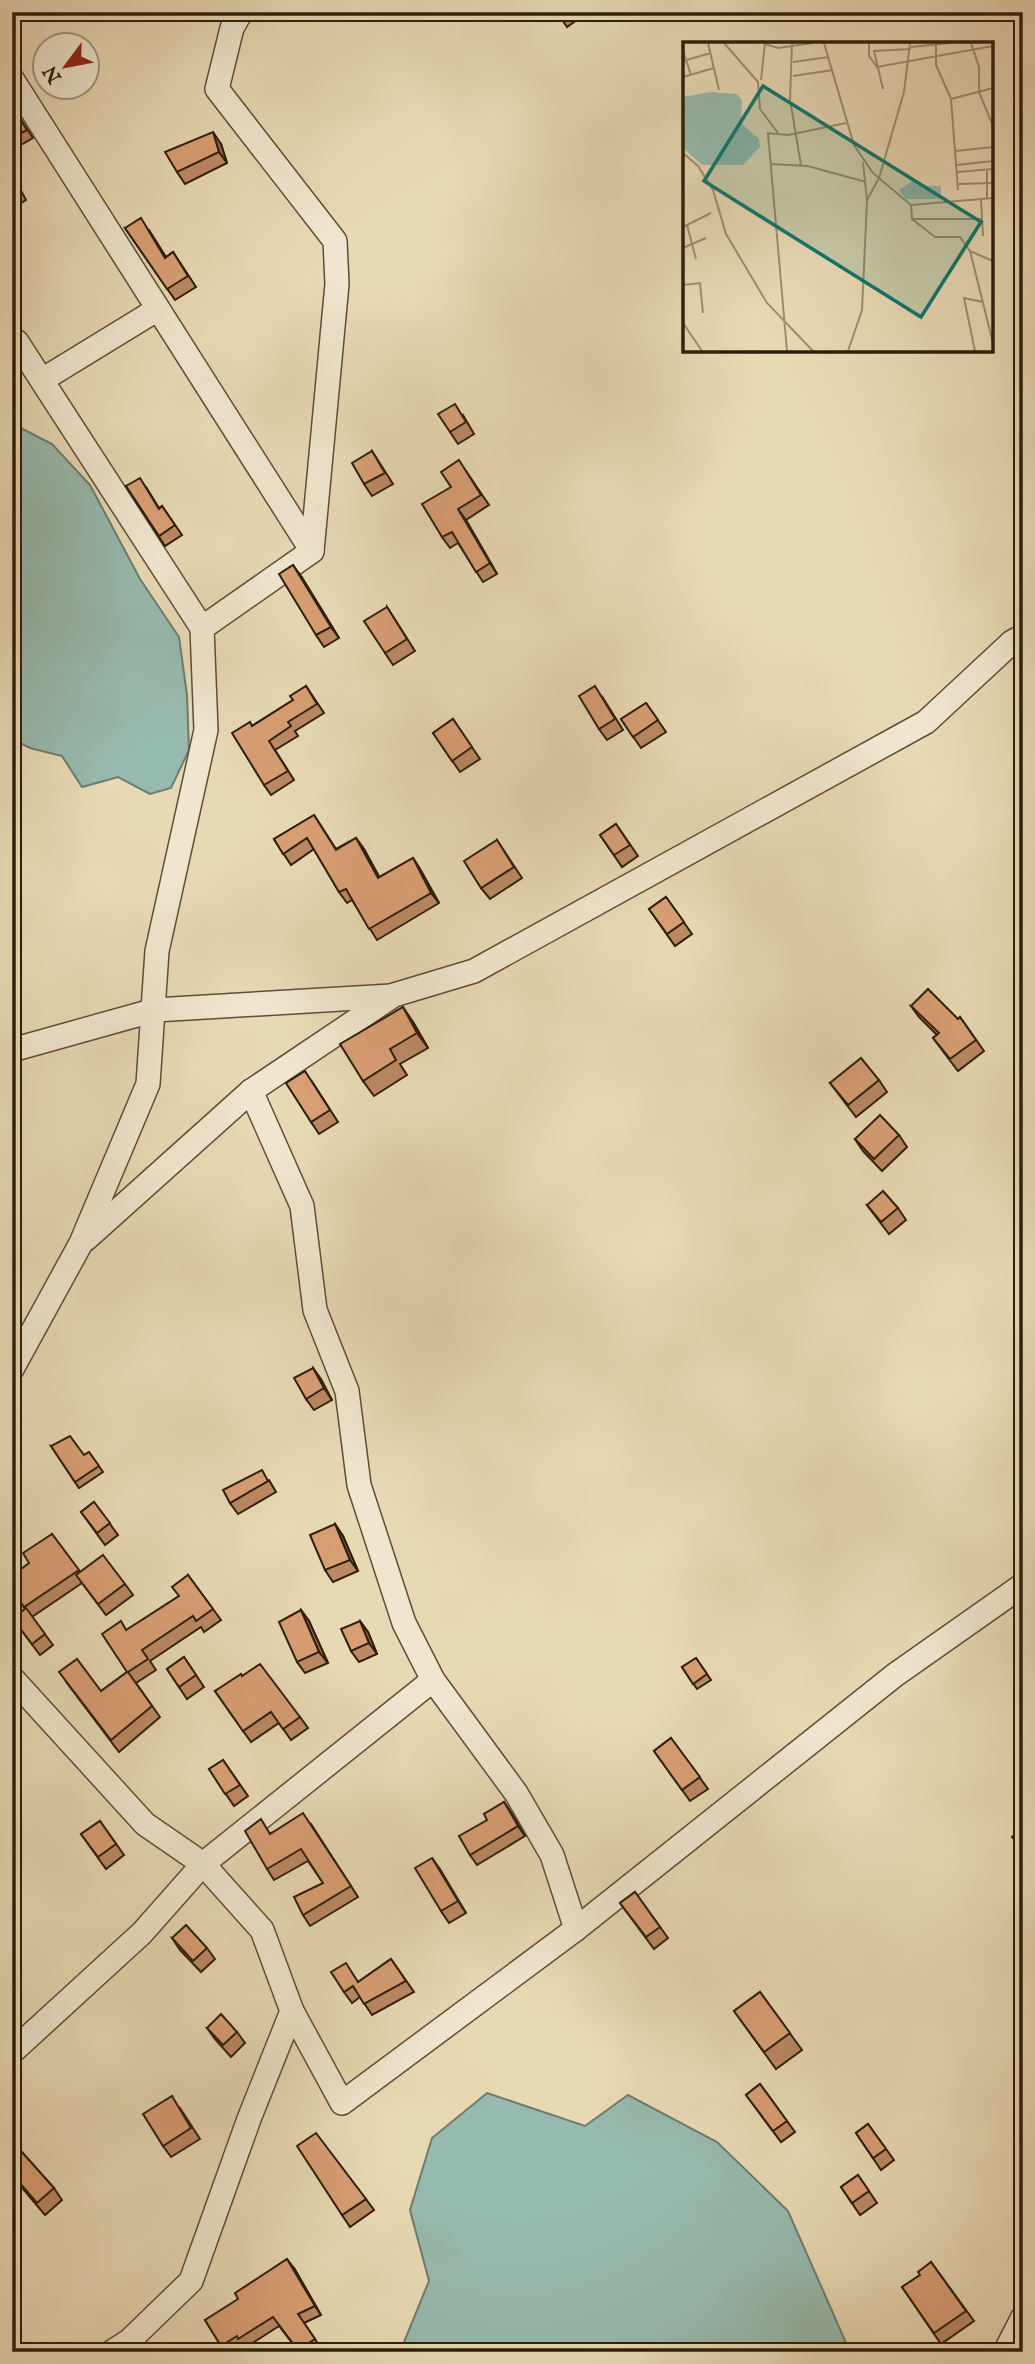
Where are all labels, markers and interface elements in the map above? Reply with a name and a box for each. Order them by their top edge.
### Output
north arrow [32,32,102,102]
inset map [683,42,993,352]
text: N [38,60,68,88]

